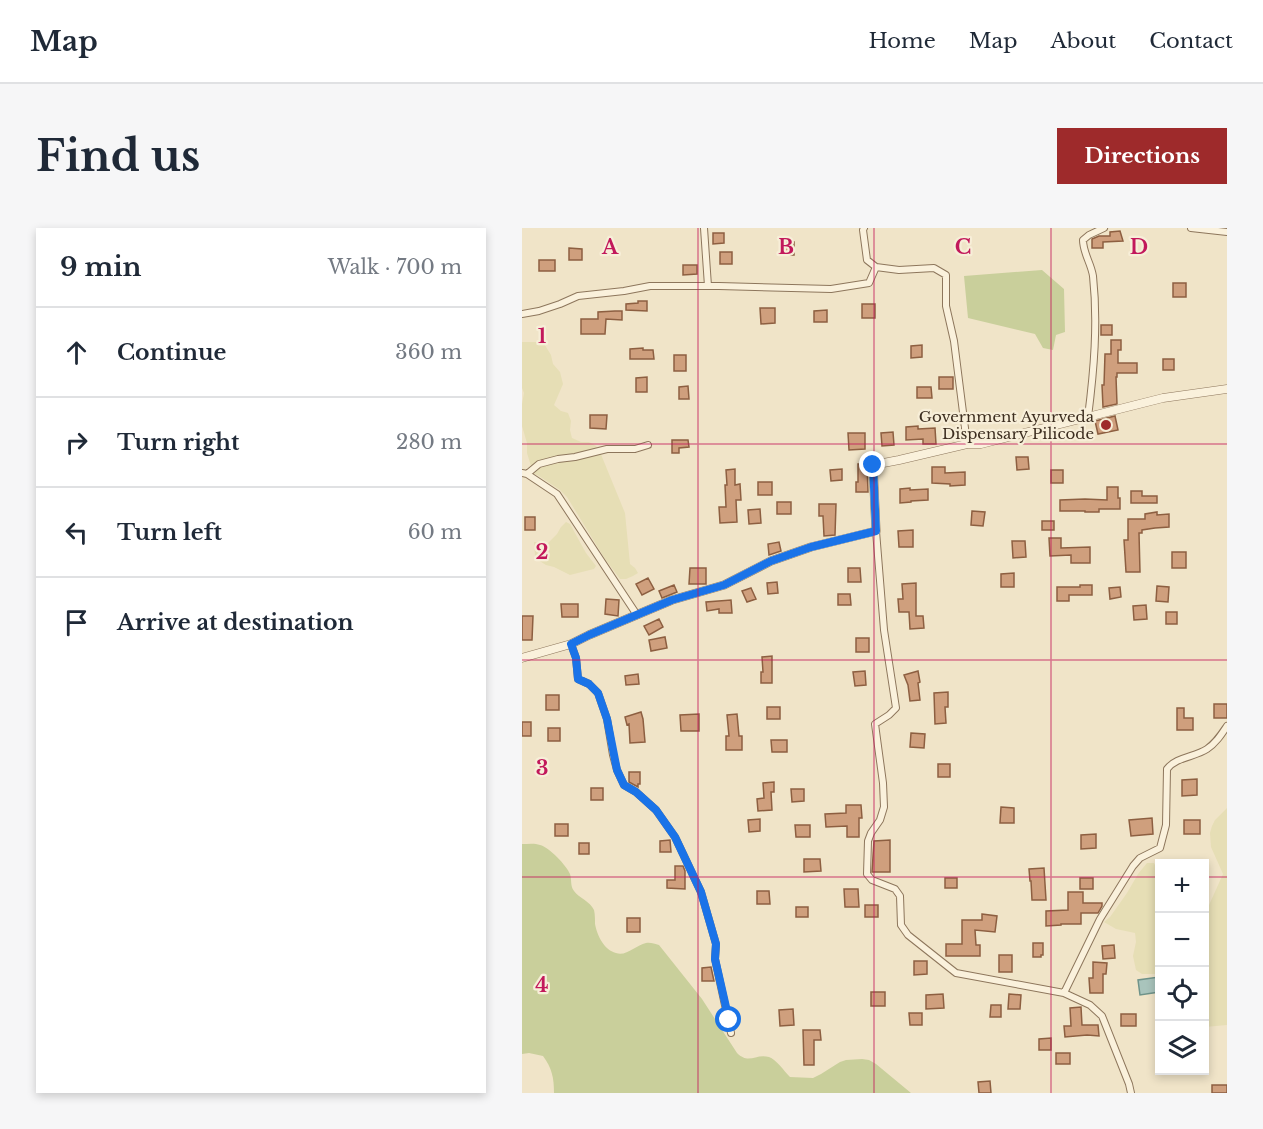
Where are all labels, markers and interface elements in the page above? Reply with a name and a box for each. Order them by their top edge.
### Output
text: Map [30,24,98,59]
text: Home [869,28,936,54]
text: Map [969,28,1017,54]
text: About [1050,28,1116,54]
text: Contact [1149,28,1233,54]
button: Directions [1057,128,1227,184]
text: Find us [36,130,200,182]
text: A [601,235,619,259]
text: B [778,235,794,259]
text: C [955,235,971,259]
text: D [1130,235,1148,259]
text: 9 min [60,251,141,283]
text: Walk · 700 m [328,255,462,279]
text: 1 [538,324,547,348]
icon: ahead [60,336,93,369]
text: Continue [117,339,226,366]
text: 360 m [395,340,462,364]
place label: Government Ayurveda Dispensary Pilicode [919,407,1095,443]
marker: Government Ayurveda Dispensary Pilicode [1099,418,1113,432]
icon: right [60,426,93,459]
text: Turn right [117,429,239,456]
text: 280 m [396,430,462,454]
route end [859,451,885,477]
icon: left [60,516,93,549]
text: Turn left [117,519,222,546]
text: 60 m [408,520,462,544]
text: 2 [535,540,549,564]
icon: arrive [60,606,93,639]
text: Arrive at destination [117,609,354,636]
text: 3 [536,756,548,780]
map controls [1155,859,1209,1075]
button: + [1155,859,1209,913]
button: − [1155,913,1209,967]
button: locate [1155,967,1209,1021]
text: 4 [535,973,549,997]
route start [715,1006,741,1032]
button: layers [1155,1021,1209,1075]

